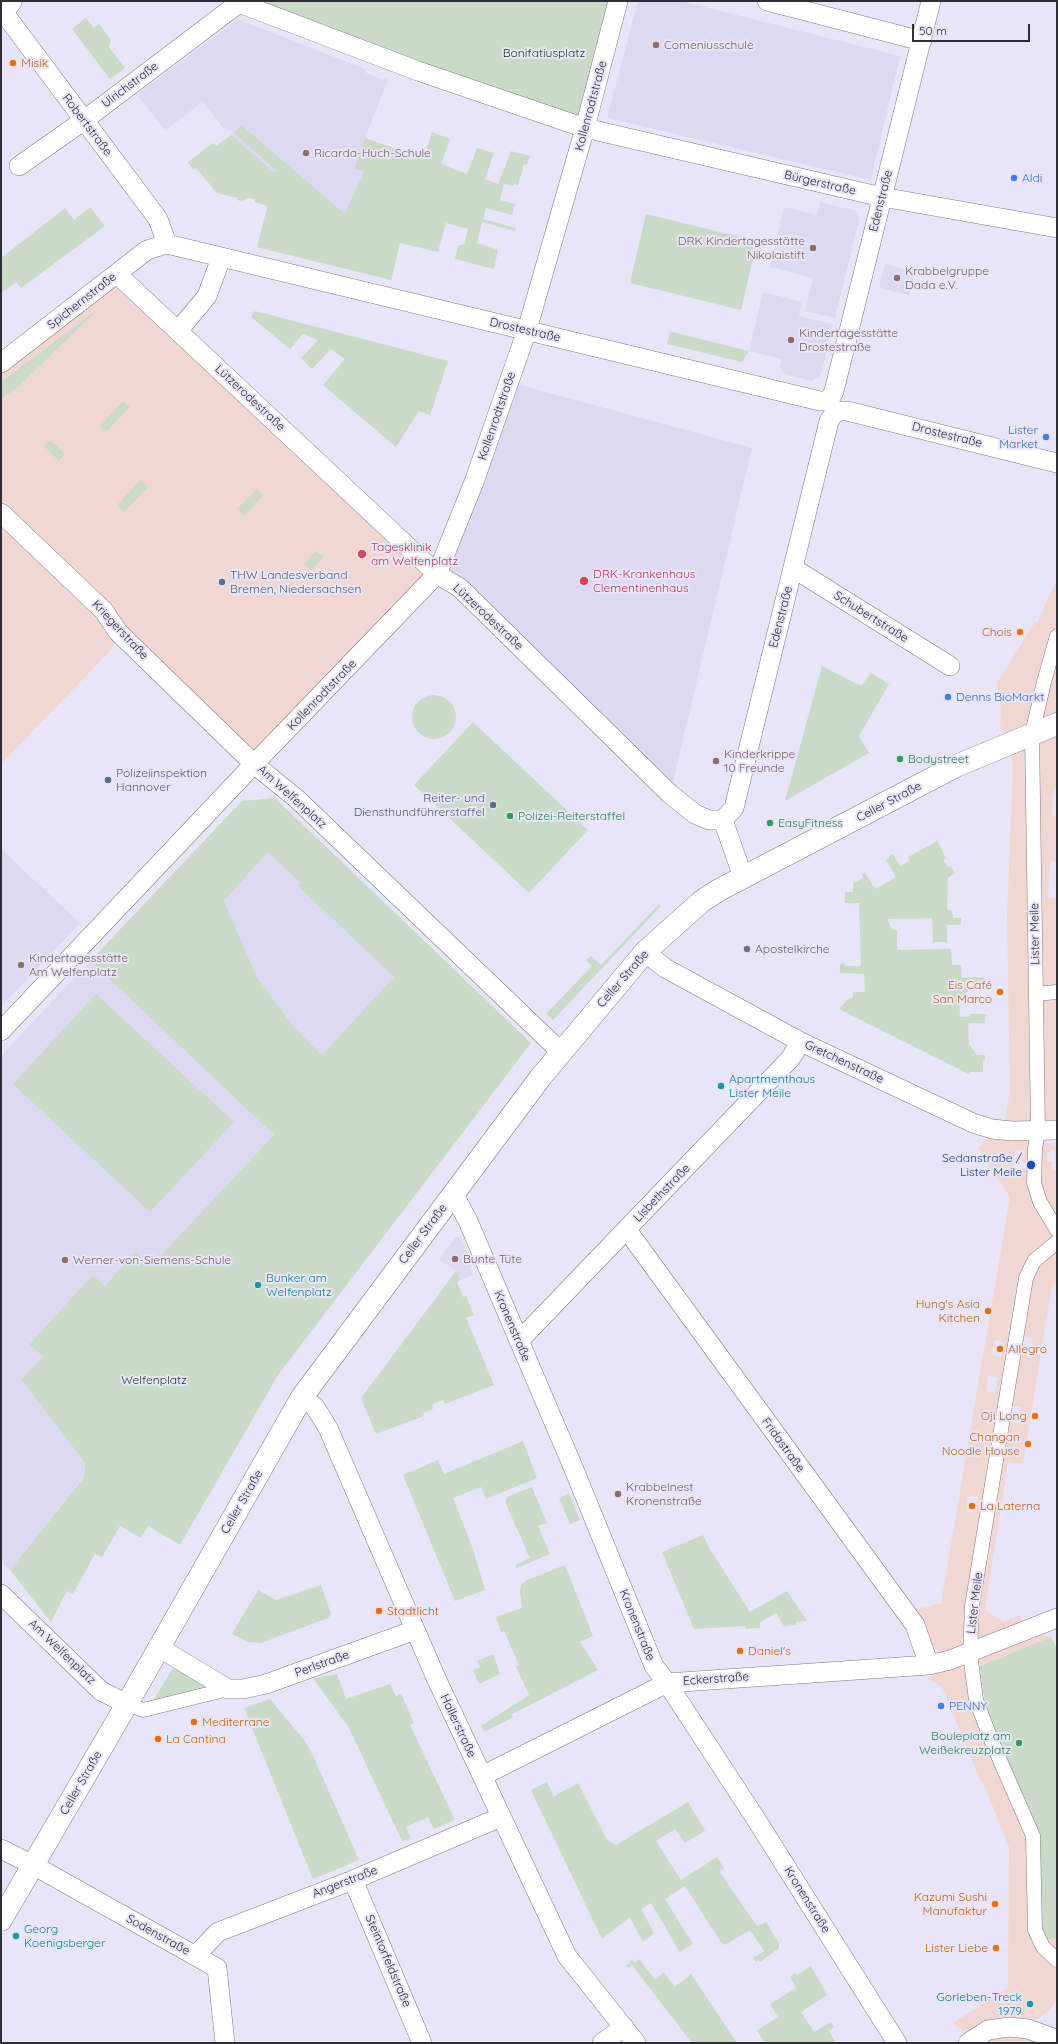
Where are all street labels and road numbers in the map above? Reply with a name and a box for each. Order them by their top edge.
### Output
street label: Ulrichstraße [99,59,161,111]
street label: Kollenrodtstraße [572,59,610,153]
street label: Robertstraße [59,91,115,159]
street label: Bürgerstraße [783,168,857,198]
street label: Edenstraße [866,169,896,233]
street label: Spichernstraße [45,270,119,332]
street label: Drostestraße [488,315,562,345]
street label: Lützerodestraße [212,362,288,434]
street label: Kollenrodtstraße [475,370,519,462]
street label: Drostestraße [910,419,984,451]
street label: Lützerodestraße [450,581,526,653]
street label: Edenstraße [766,585,796,649]
street label: Schubertstraße [831,588,911,646]
street label: Kriegerstraße [89,597,151,663]
street label: Kollenrodtstraße [285,657,359,733]
street label: Am Welfenplatz [255,762,329,832]
street label: Celler Straße [854,779,924,825]
street label: Lister Meile [1027,903,1043,965]
street label: Celler Straße [594,947,652,1011]
street label: Gretchenstraße [802,1037,886,1087]
street label: Lisbethstraße [631,1161,693,1225]
street label: Celler Straße [396,1201,450,1267]
street label: Kronenstraße [491,1288,533,1364]
street label: Fridastraße [758,1415,808,1475]
street label: Celler Straße [218,1468,266,1536]
street label: Lister Meile [964,1571,986,1635]
street label: Kronenstraße [616,1587,658,1663]
street label: Am Welfenplatz [25,1616,99,1688]
street label: Perlstraße [293,1648,351,1680]
street label: Eckerstraße [683,1670,749,1688]
street label: Hallerstraße [437,1692,479,1760]
street label: Celler Straße [57,1749,105,1817]
street label: Angerstraße [310,1863,380,1901]
street label: Kronenstraße [781,1864,833,1936]
street label: Sodenstraße [124,1912,192,1958]
street label: Steintorfeldstraße [362,1913,414,2009]

